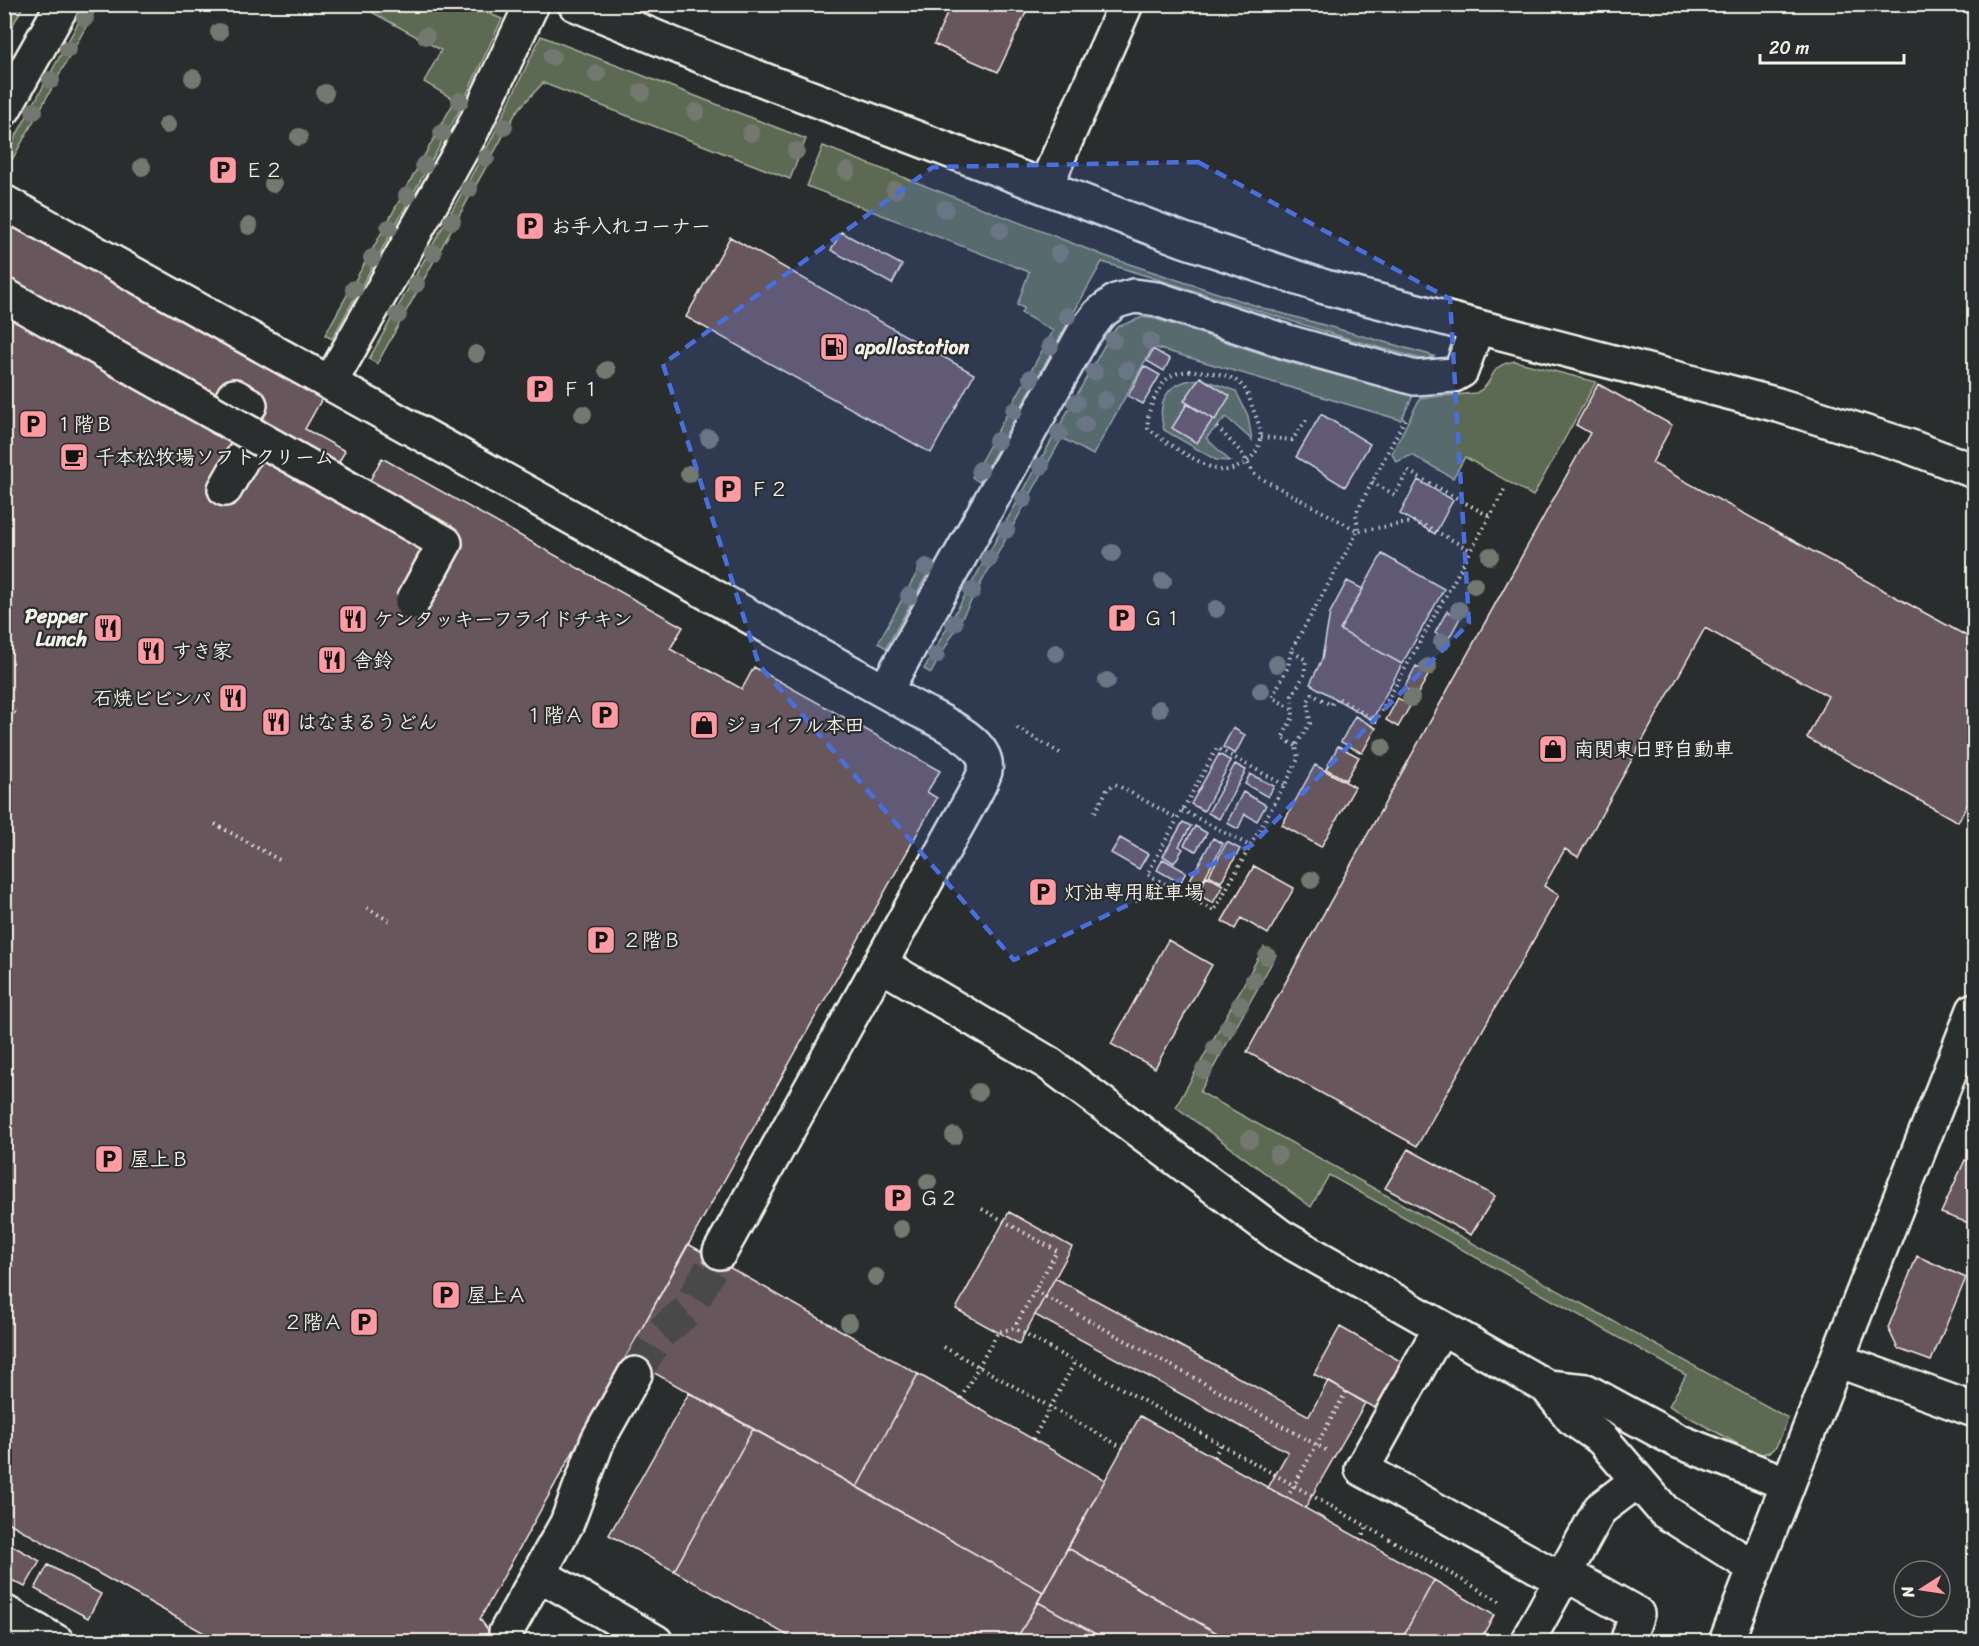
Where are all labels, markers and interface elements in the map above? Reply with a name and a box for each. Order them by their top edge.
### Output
scale bar [1760,27,1904,65]
text: 20 m [1769,32,1809,64]
place label: Ｅ２ [244,153,284,188]
parking icon: Ｅ２ [207,154,239,186]
place label: お手入れコーナー [551,209,711,244]
parking icon: お手入れコーナー [514,210,546,242]
place label: apollostation [854,330,970,365]
fuel station icon: apollostation [818,331,850,363]
place label: Ｆ１ [561,372,601,407]
parking icon: Ｆ１ [524,373,556,405]
place label: １階Ｂ [54,407,114,442]
parking icon: １階Ｂ [17,408,49,440]
place label: 千本松牧場ソフトクリーム [95,440,334,475]
cafe icon: 千本松牧場ソフトクリーム [58,441,90,473]
place label: Ｆ２ [749,472,789,507]
parking icon: Ｆ２ [712,473,744,505]
place label: Pepper Lunch [25,599,89,657]
place label: Ｇ１ [1143,601,1183,636]
place label: ケンタッキーフライドチキン [374,602,633,637]
parking icon: Ｇ１ [1106,602,1138,634]
restaurant icon: ケンタッキーフライドチキン [337,603,369,635]
restaurant icon: Pepper Lunch [92,612,124,644]
place label: すき家 [172,634,232,669]
restaurant icon: すき家 [135,635,167,667]
place label: 舎鈴 [353,643,393,678]
restaurant icon: 舎鈴 [316,644,348,676]
place label: 石焼ビビンパ [93,681,212,716]
restaurant icon: 石焼ビビンパ [217,682,249,714]
place label: １階Ａ [524,698,584,733]
parking icon: １階Ａ [589,699,621,731]
place label: はなまるうどん [297,705,437,740]
restaurant icon: はなまるうどん [260,706,292,738]
place label: ジョイフル本田 [725,708,865,743]
shop icon: ジョイフル本田 [688,709,720,741]
place label: 南関東日野自動車 [1574,732,1734,767]
shop icon: 南関東日野自動車 [1537,733,1569,765]
place label: 灯油専用駐車場 [1064,875,1204,910]
parking icon: 灯油専用駐車場 [1027,876,1059,908]
place label: ２階Ｂ [622,923,682,958]
parking icon: ２階Ｂ [585,924,617,956]
place label: 屋上Ｂ [130,1142,190,1177]
parking icon: 屋上Ｂ [93,1143,125,1175]
place label: Ｇ２ [919,1181,959,1216]
parking icon: Ｇ２ [882,1182,914,1214]
place label: 屋上Ａ [467,1278,527,1313]
parking icon: 屋上Ａ [430,1279,462,1311]
place label: ２階Ａ [283,1305,343,1340]
parking icon: ２階Ａ [348,1306,380,1338]
north arrow [1892,1559,1952,1619]
text: N [1892,1583,1923,1601]

